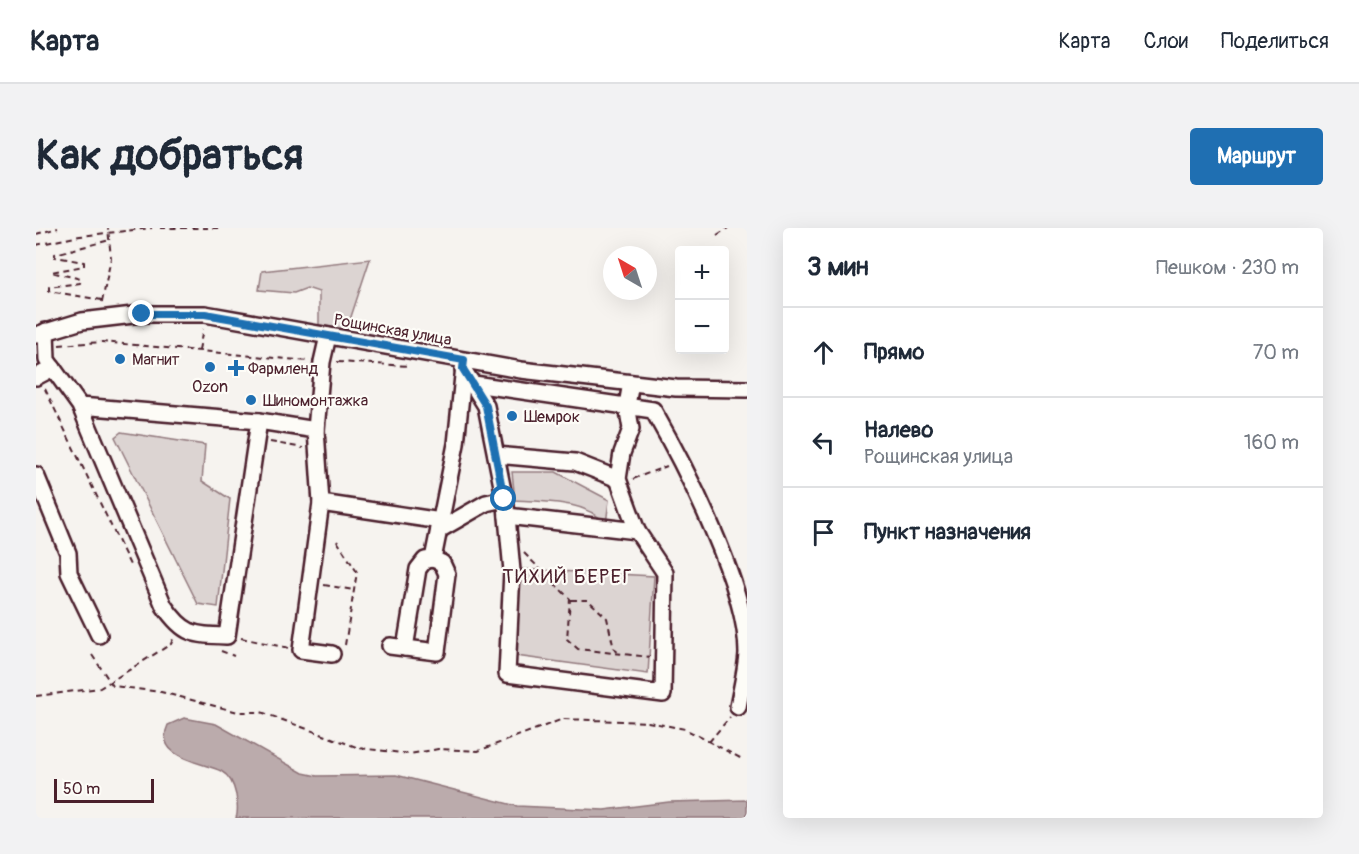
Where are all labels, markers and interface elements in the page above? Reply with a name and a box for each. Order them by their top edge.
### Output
text: Карта [30,24,99,59]
text: Карта [1058,28,1110,55]
text: Слои [1143,28,1188,55]
text: Поделиться [1221,28,1329,55]
button: Маршрут [1190,128,1323,185]
text: Как добраться [36,130,303,182]
north arrow [603,246,657,300]
map controls [675,246,729,354]
button: + [675,246,729,300]
text: 3 мин [807,251,869,283]
text: Пешком · 230 m [1156,255,1299,280]
route end [128,300,154,326]
button: − [675,300,729,354]
street label: Рощинская улица [332,310,453,350]
icon: ahead [807,336,840,369]
text: Прямо [864,338,924,366]
text: 70 m [1253,340,1299,365]
place label: Магнит [132,350,180,370]
marker: Магнит [113,352,127,366]
place label: Фармленд [248,359,319,379]
marker: Ozon [203,360,217,374]
marker: Фармленд [229,361,243,375]
place label: Ozon [192,377,228,397]
place label: Шиномонтажка [263,391,368,411]
marker: Шиномонтажка [244,393,258,407]
place label: Шемрок [524,407,580,427]
marker: Шемрок [505,409,519,423]
text: Налево [864,416,933,444]
icon: left [807,426,840,459]
text: 160 m [1244,430,1299,455]
text: Рощинская улица [864,444,1013,469]
route start [490,485,516,511]
icon: arrive [807,516,840,549]
text: Пункт назначения [864,518,1031,546]
district label: ТИХИЙ БЕРЕГ [503,564,634,589]
scale bar [54,776,154,804]
text: 50 m [63,779,100,799]

